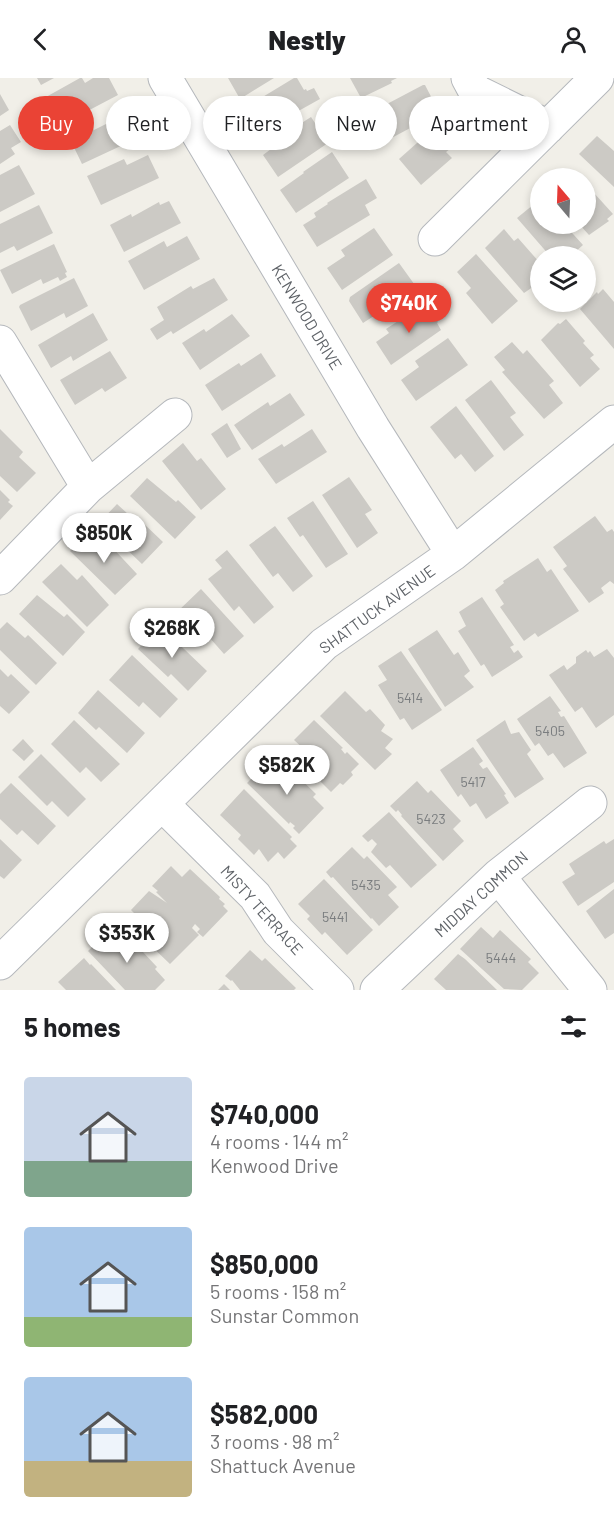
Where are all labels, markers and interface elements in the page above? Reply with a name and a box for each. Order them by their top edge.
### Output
icon: back [24,23,57,56]
text: Nestly [268,23,346,55]
icon: person [557,23,590,56]
chip: Buy [18,96,94,150]
chip: Rent [106,96,191,150]
chip: Filters [203,96,303,150]
chip: New [315,96,397,150]
chip: Apartment [409,96,549,150]
north arrow [530,168,596,234]
map controls [530,168,596,312]
button: layers [530,246,596,312]
street label: KENWOOD DRIVE [268,261,346,373]
pin: $740K [367,283,451,334]
text: $740K [380,290,438,314]
pin: $850K [62,513,146,564]
text: $850K [76,520,132,544]
street label: SHATTUCK AVENUE [315,560,438,657]
pin: $268K [130,608,214,659]
text: $268K [144,615,200,639]
house number: 5414 [397,689,423,706]
house number: 5405 [535,722,565,739]
pin: $582K [245,745,329,796]
text: $582K [259,752,315,776]
house number: 5417 [460,773,486,790]
house number: 5423 [416,810,446,827]
street label: MIDDAY COMMON [430,847,531,941]
street label: MISTY TERRACE [217,861,308,958]
house number: 5435 [351,876,381,893]
house number: 5441 [322,908,348,925]
pin: $353K [85,913,169,964]
text: $353K [99,920,155,944]
house number: 5444 [486,949,516,966]
icon: filters [557,1010,590,1043]
text: 5 homes [24,1011,121,1042]
text: $740,000 [210,1098,319,1129]
icon: home [72,1101,144,1173]
text: 4 rooms · 144 m² [210,1129,348,1153]
text: Kenwood Drive [210,1153,339,1177]
text: $850,000 [210,1248,318,1279]
icon: home [72,1251,144,1323]
text: 5 rooms · 158 m² [210,1279,346,1303]
text: Sunstar Common [210,1303,359,1327]
text: $582,000 [210,1398,318,1429]
icon: home [72,1401,144,1473]
text: 3 rooms · 98 m² [210,1429,340,1453]
text: Shattuck Avenue [210,1453,356,1477]

